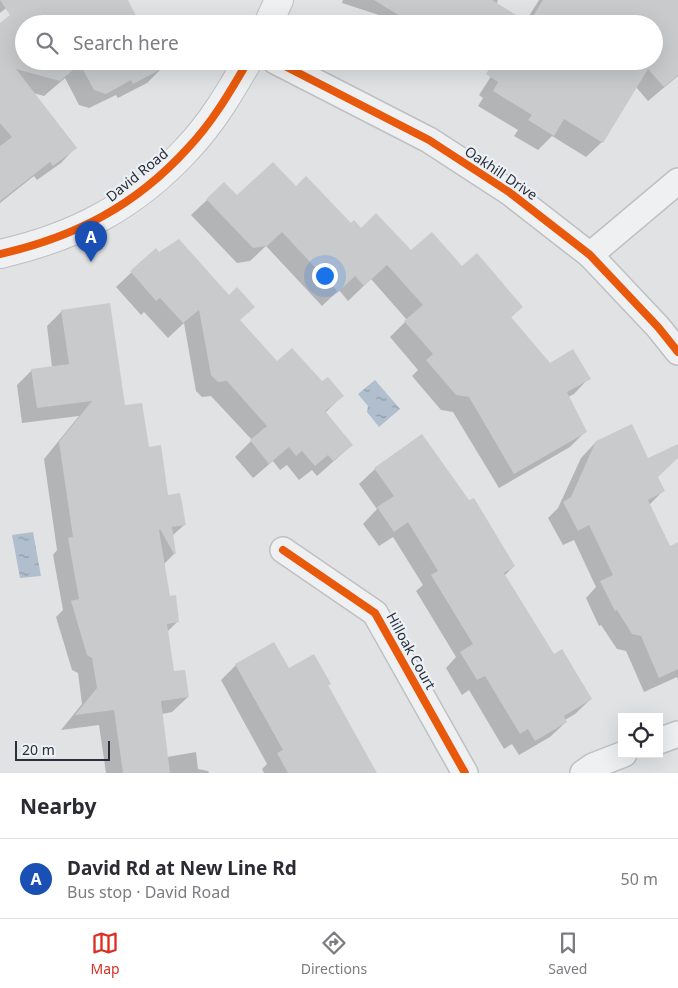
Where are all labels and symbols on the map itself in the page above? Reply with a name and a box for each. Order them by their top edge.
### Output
street label: Oakhill Drive [461,141,542,204]
street label: David Road [102,144,172,206]
pin: A [75,221,107,262]
your location [312,263,338,289]
street label: Hilloak Court [382,609,440,693]
scale bar [15,738,110,761]

